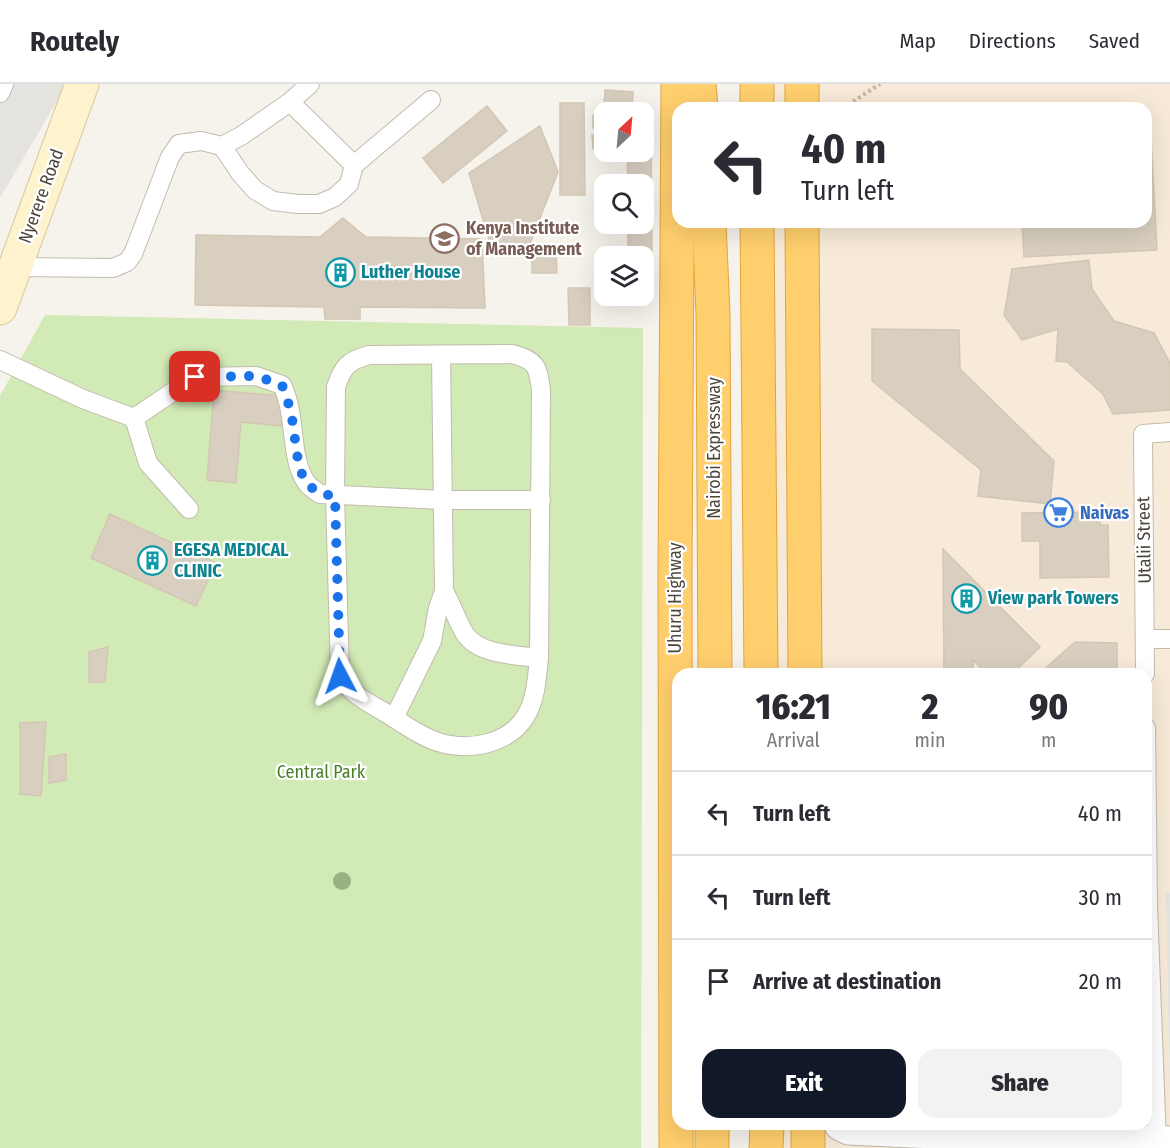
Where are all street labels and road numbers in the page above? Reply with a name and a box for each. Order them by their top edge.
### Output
street label: Nyerere Road [14,146,68,246]
street label: Nairobi Expressway [703,377,725,519]
street label: Utalii Street [1132,496,1156,584]
street label: Uhuru Highway [664,543,686,653]

